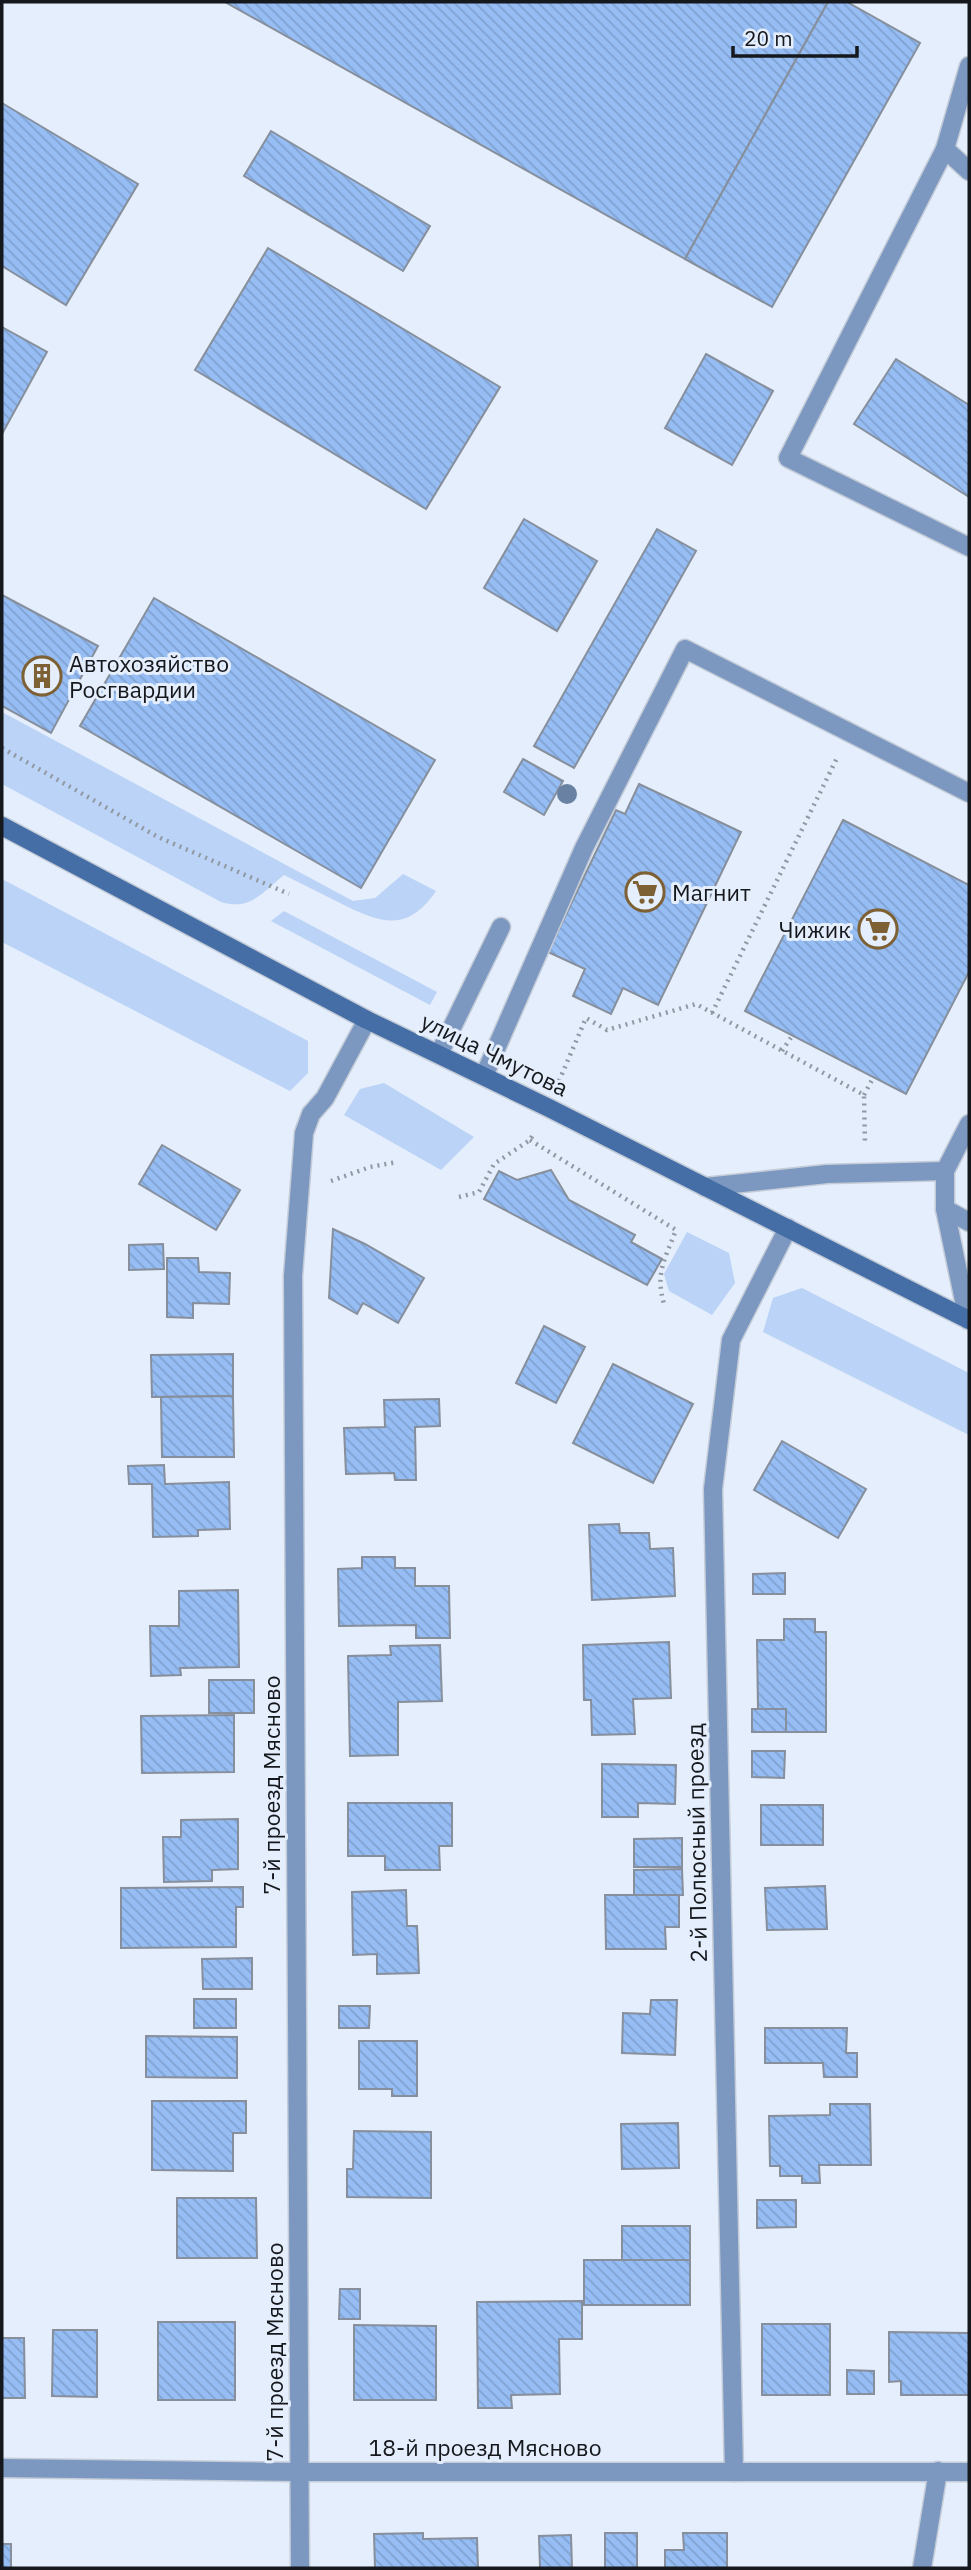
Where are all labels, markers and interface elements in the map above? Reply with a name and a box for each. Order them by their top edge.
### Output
scale bar [733,14,857,58]
text: 20 m [744,24,793,52]
place label: Автохозяйство Росгвардии [69,648,229,704]
building icon: Автохозяйство Росгвардии [21,655,63,697]
supermarket icon: Магнит [624,871,666,913]
place label: Магнит [672,877,751,907]
supermarket icon: Чижик [857,908,899,950]
place label: Чижик [779,914,851,944]
street label: улица Чмутова [416,1005,574,1103]
street label: 7-й проезд Мясново [256,1675,286,1895]
street label: 2-й Полюсный проезд [679,1723,713,1963]
street label: 7-й проезд Мясново [259,2242,289,2462]
street label: 18-й проезд Мясново [368,2432,602,2462]

